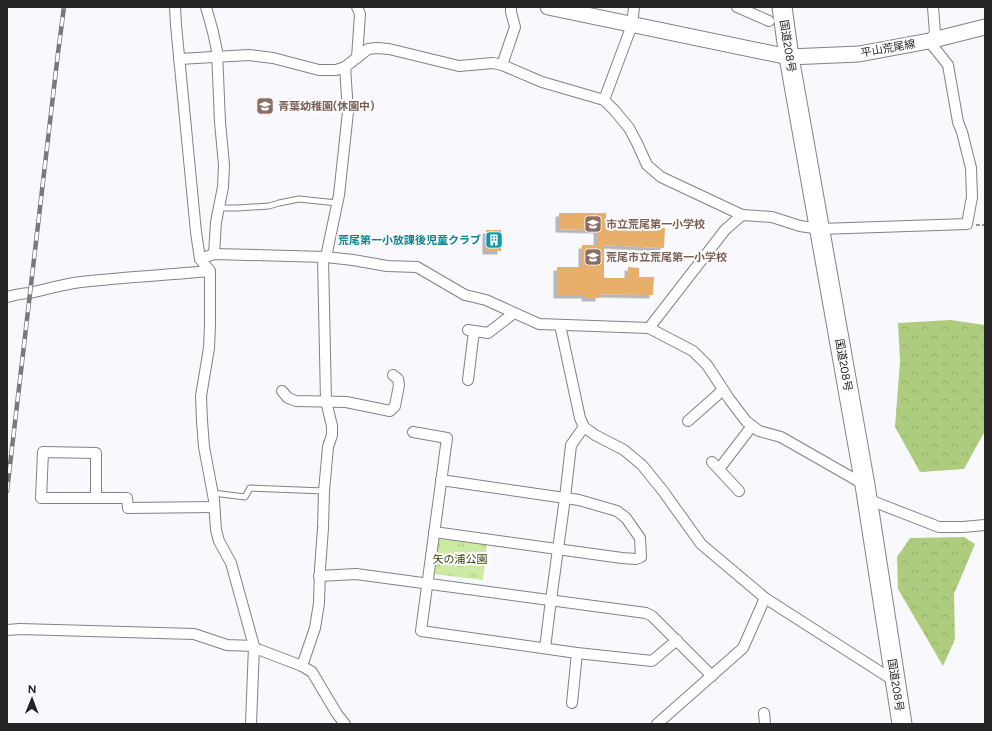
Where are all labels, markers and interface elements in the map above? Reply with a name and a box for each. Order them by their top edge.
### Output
street label: 国道208号 [777,19,798,73]
street label: 平山荒尾線 [860,37,916,60]
school or university icon: 青葉幼稚園(休園中) [255,96,275,116]
place label: 青葉幼稚園(休園中) [278,100,374,113]
school or university icon: 市立荒尾第一小学校 [583,214,603,234]
place label: 市立荒尾第一小学校 [606,218,705,231]
building icon: 荒尾第一小放課後児童クラブ [484,230,504,250]
place label: 荒尾第一小放課後児童クラブ [338,234,481,247]
school or university icon: 荒尾市立荒尾第一小学校 [583,247,603,267]
place label: 荒尾市立荒尾第一小学校 [606,251,727,264]
street label: 国道208号 [833,338,855,392]
park label: 矢の浦公園 [433,553,488,566]
street label: 国道208号 [885,658,906,712]
north arrow [12,679,52,719]
text: N [28,683,37,696]

